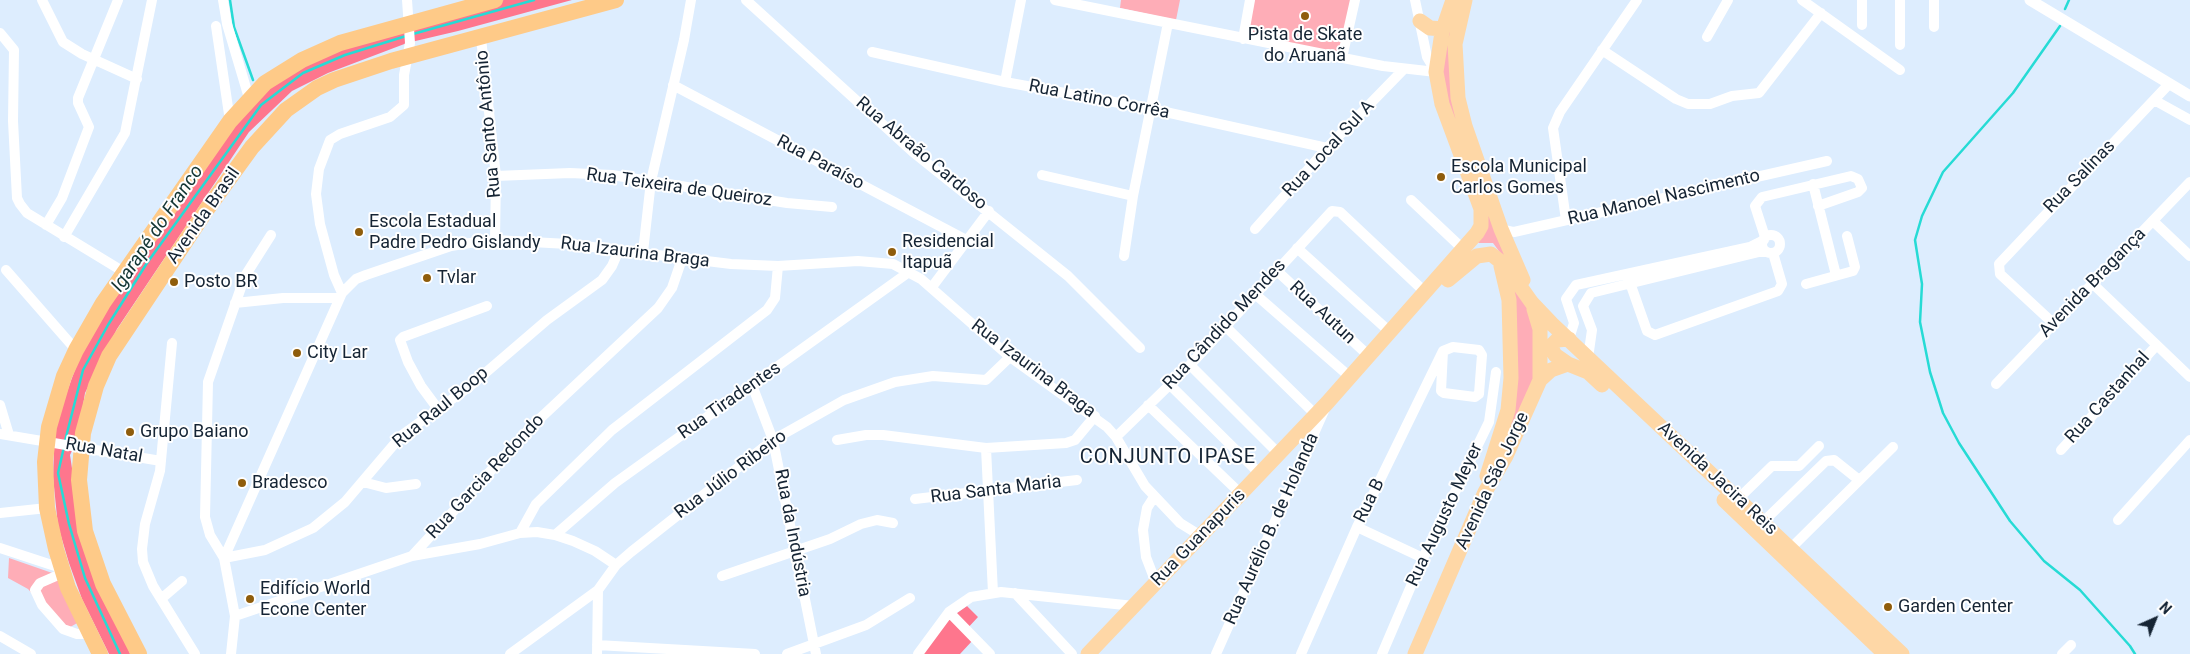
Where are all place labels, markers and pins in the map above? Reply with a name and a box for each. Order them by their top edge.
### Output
marker: Pista de Skate do Aruanã [1299,10,1311,22]
place label: Pista de Skate do Aruanã [1248,24,1362,66]
place label: Escola Municipal Carlos Gomes [1451,156,1587,198]
marker: Escola Municipal Carlos Gomes [1435,171,1447,183]
place label: Escola Estadual Padre Pedro Gislandy [369,211,540,253]
marker: Escola Estadual Padre Pedro Gislandy [353,226,365,238]
place label: Residencial Itapuã [902,231,994,274]
marker: Residencial Itapuã [886,246,898,258]
place label: Tvlar [437,267,476,289]
place label: Posto BR [184,271,258,293]
marker: Tvlar [421,272,433,284]
marker: Posto BR [168,276,180,288]
place label: City Lar [307,342,368,364]
marker: City Lar [291,347,303,359]
place label: Grupo Baiano [140,421,249,443]
marker: Grupo Baiano [124,426,136,438]
place label: Bradesco [252,472,327,494]
marker: Bradesco [236,477,248,489]
place label: Edifício World Econe Center [260,578,370,620]
marker: Edifício World Econe Center [244,593,256,605]
place label: Garden Center [1898,596,2013,618]
marker: Garden Center [1882,601,1894,613]

